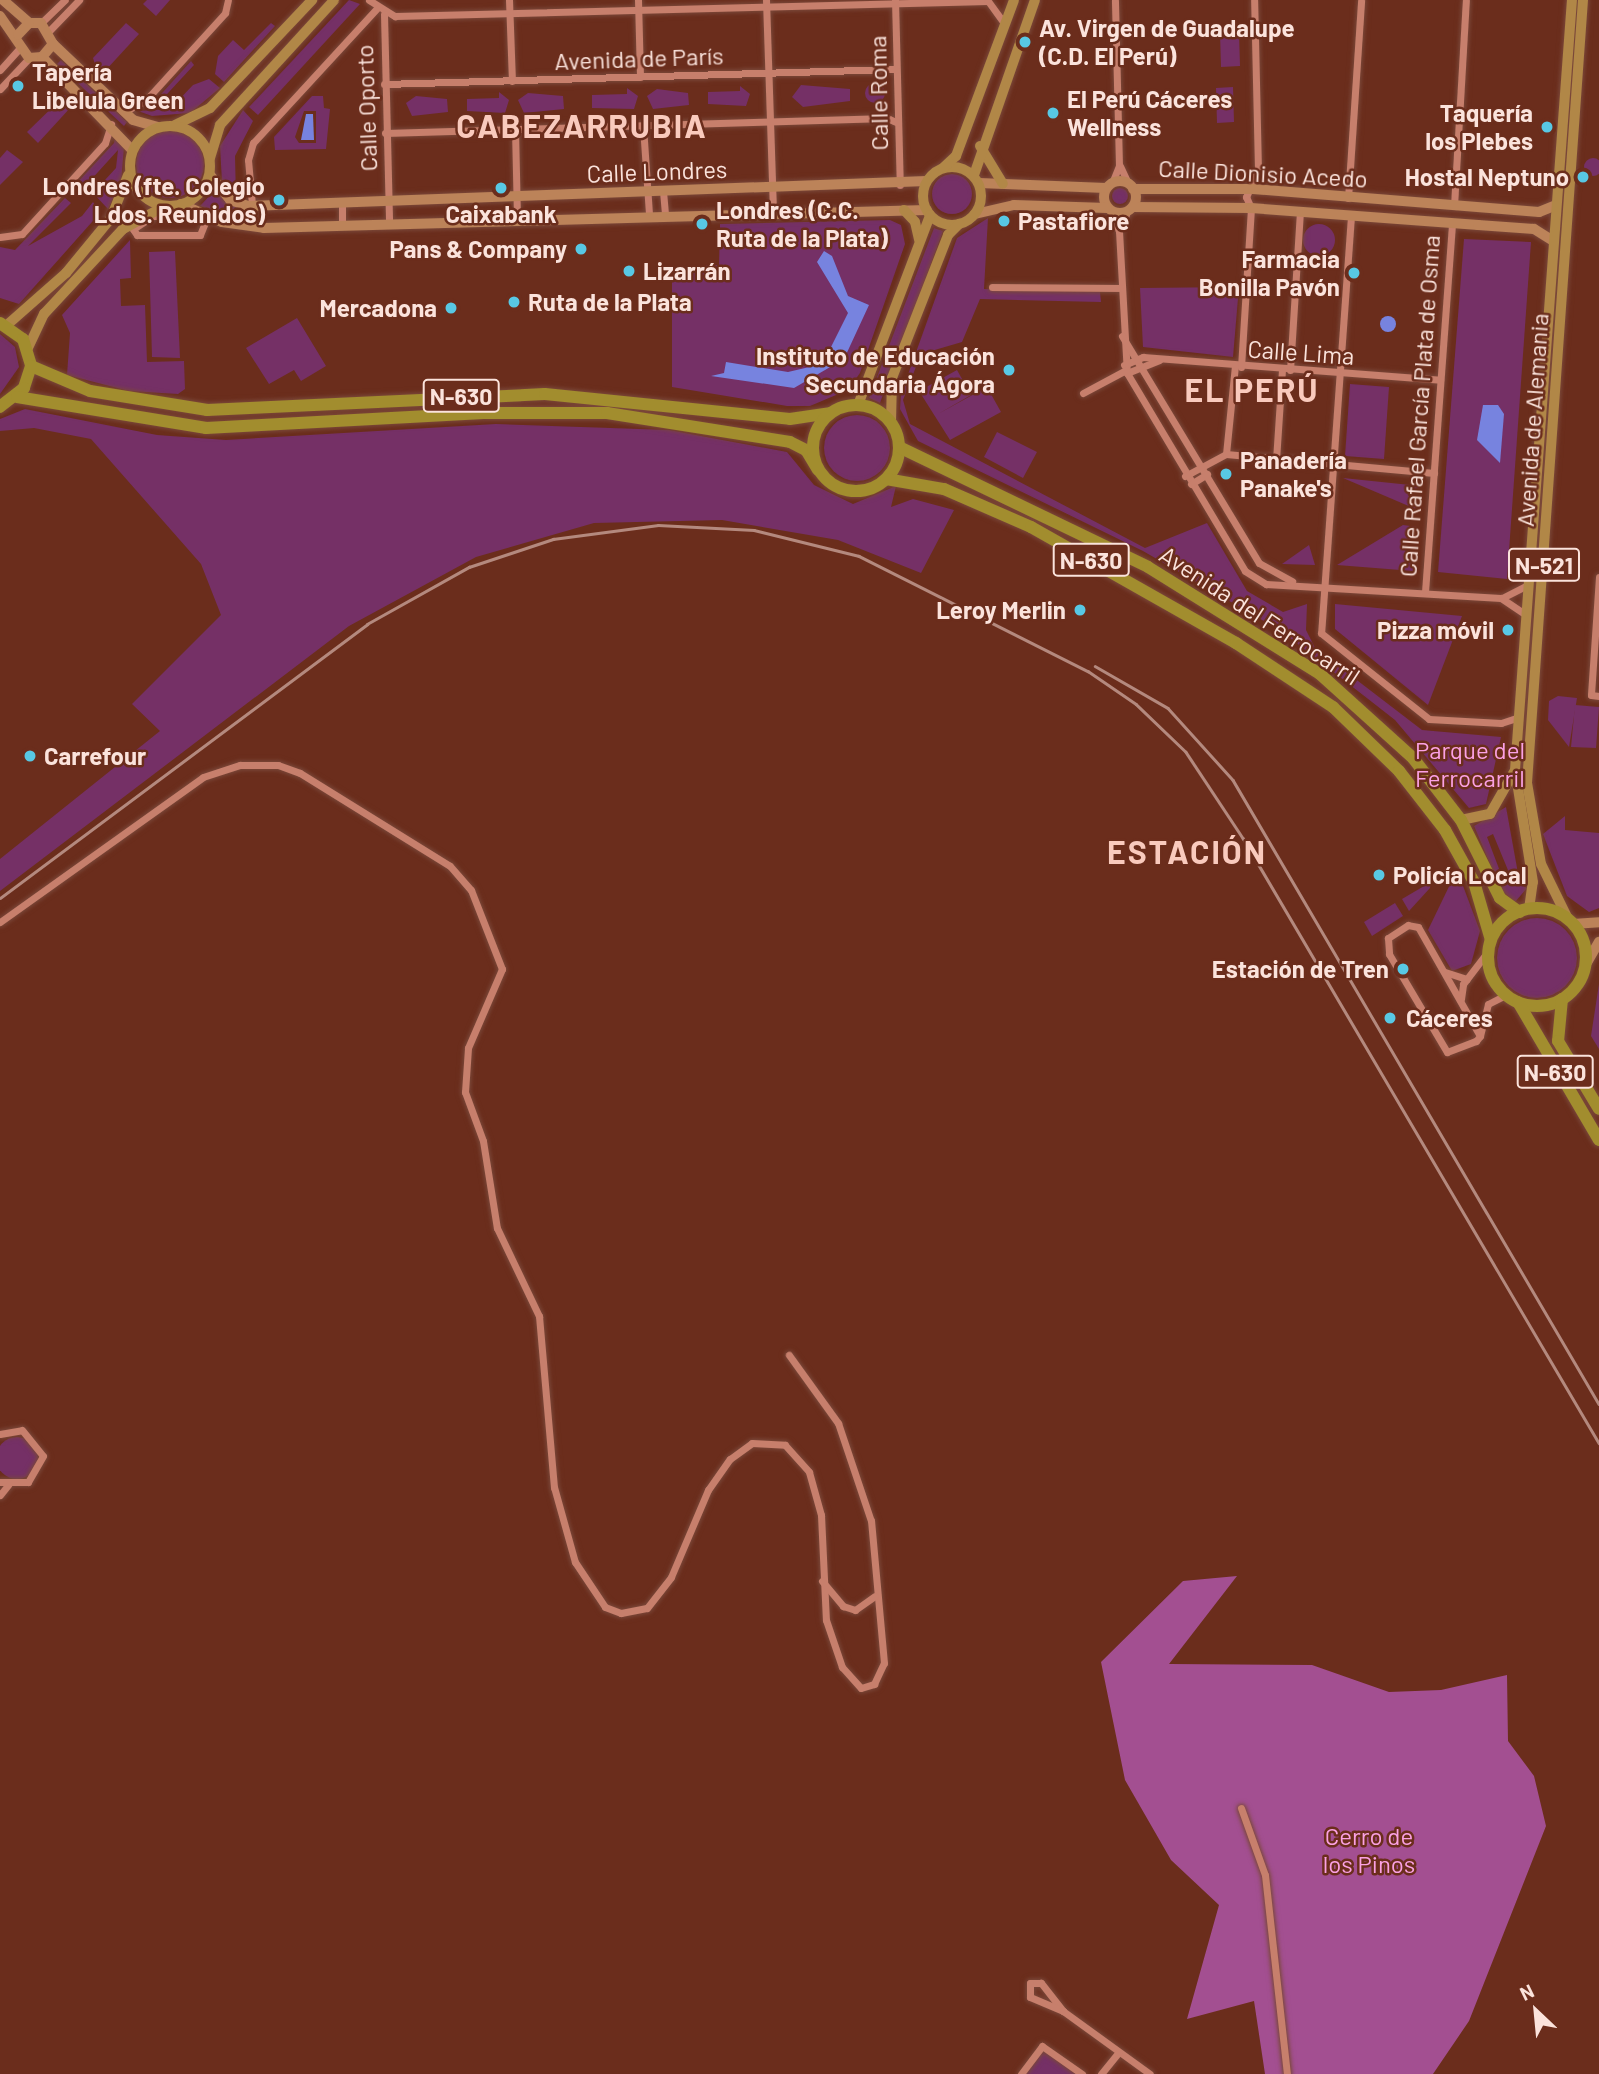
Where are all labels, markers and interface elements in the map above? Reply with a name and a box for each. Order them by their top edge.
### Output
place label: Av. Virgen de Guadalupe (C.D. El Perú) [1039,14,1295,70]
marker: Av. Virgen de Guadalupe (C.D. El Perú) [1017,34,1033,50]
street label: Calle Roma [863,35,893,151]
street label: Avenida de París [554,41,724,75]
street label: Calle Oporto [349,44,383,172]
place label: Tapería Libelula Green [32,58,184,114]
marker: Tapería Libelula Green [10,78,26,94]
place label: El Perú Cáceres Wellness [1067,85,1232,141]
place label: Taquería los Plebes [1425,99,1533,155]
marker: El Perú Cáceres Wellness [1045,105,1061,121]
district label: CABEZARRUBIA [458,106,706,144]
marker: Taquería los Plebes [1539,119,1555,135]
street label: Calle Dionisio Acedo [1158,153,1368,193]
street label: Calle Londres [586,154,728,188]
place label: Hostal Neptuno [1405,163,1569,191]
marker: Hostal Neptuno [1575,169,1591,185]
place label: Londres (fte. Colegio Ldos. Reunidos) [42,172,265,228]
marker: Caixabank [493,180,509,196]
marker: Londres (fte. Colegio Ldos. Reunidos) [271,192,287,208]
place label: Londres (C.C. Ruta de la Plata) [716,196,888,252]
place label: Caixabank [445,200,557,228]
place label: Pastafiore [1018,207,1129,235]
marker: Pastafiore [996,213,1012,229]
marker: Londres (C.C. Ruta de la Plata) [694,216,710,232]
street label: Calle Rafael García Plata de Osma [1393,234,1445,578]
place label: Pans & Company [389,235,567,263]
marker: Pans & Company [573,241,589,257]
place label: Farmacia Bonilla Pavón [1199,245,1340,301]
place label: Lizarrán [643,257,731,285]
marker: Lizarrán [621,263,637,279]
marker: Farmacia Bonilla Pavón [1346,265,1362,281]
place label: Ruta de la Plata [528,288,692,316]
place label: Mercadona [320,294,437,322]
marker: Ruta de la Plata [506,294,522,310]
marker: Mercadona [443,300,459,316]
street label: Avenida de Alemania [1510,312,1554,528]
street label: Calle Lima [1247,334,1355,370]
place label: Instituto de Educación Secundaria Ágora [756,342,995,398]
marker: Instituto de Educación Secundaria Ágora [1001,362,1017,378]
district label: EL PERÚ [1185,370,1319,408]
road number: N-630 [422,376,500,416]
place label: Panadería Panake's [1240,446,1347,502]
marker: Panadería Panake's [1218,466,1234,482]
road number: N-630 [1052,540,1130,580]
street label: Avenida del Ferrocarril [1155,540,1365,690]
road number: N-521 [1507,545,1581,584]
place label: Leroy Merlin [936,596,1066,624]
marker: Leroy Merlin [1072,602,1088,618]
place label: Pizza móvil [1377,616,1494,644]
marker: Pizza móvil [1500,622,1516,638]
park label: Parque del Ferrocarril [1415,736,1525,792]
place label: Carrefour [44,742,146,770]
marker: Carrefour [22,748,38,764]
district label: ESTACIÓN [1108,832,1266,870]
place label: Policía Local [1393,861,1527,889]
marker: Policía Local [1371,867,1387,883]
place label: Estación de Tren [1212,955,1389,983]
marker: Estación de Tren [1395,961,1411,977]
place label: Cáceres [1406,1004,1493,1032]
marker: Cáceres [1380,1008,1400,1028]
road number: N-630 [1516,1052,1594,1092]
park label: Cerro de los Pinos [1323,1822,1415,1878]
north arrow [1501,1976,1571,2046]
text: N [1516,1979,1537,2005]

